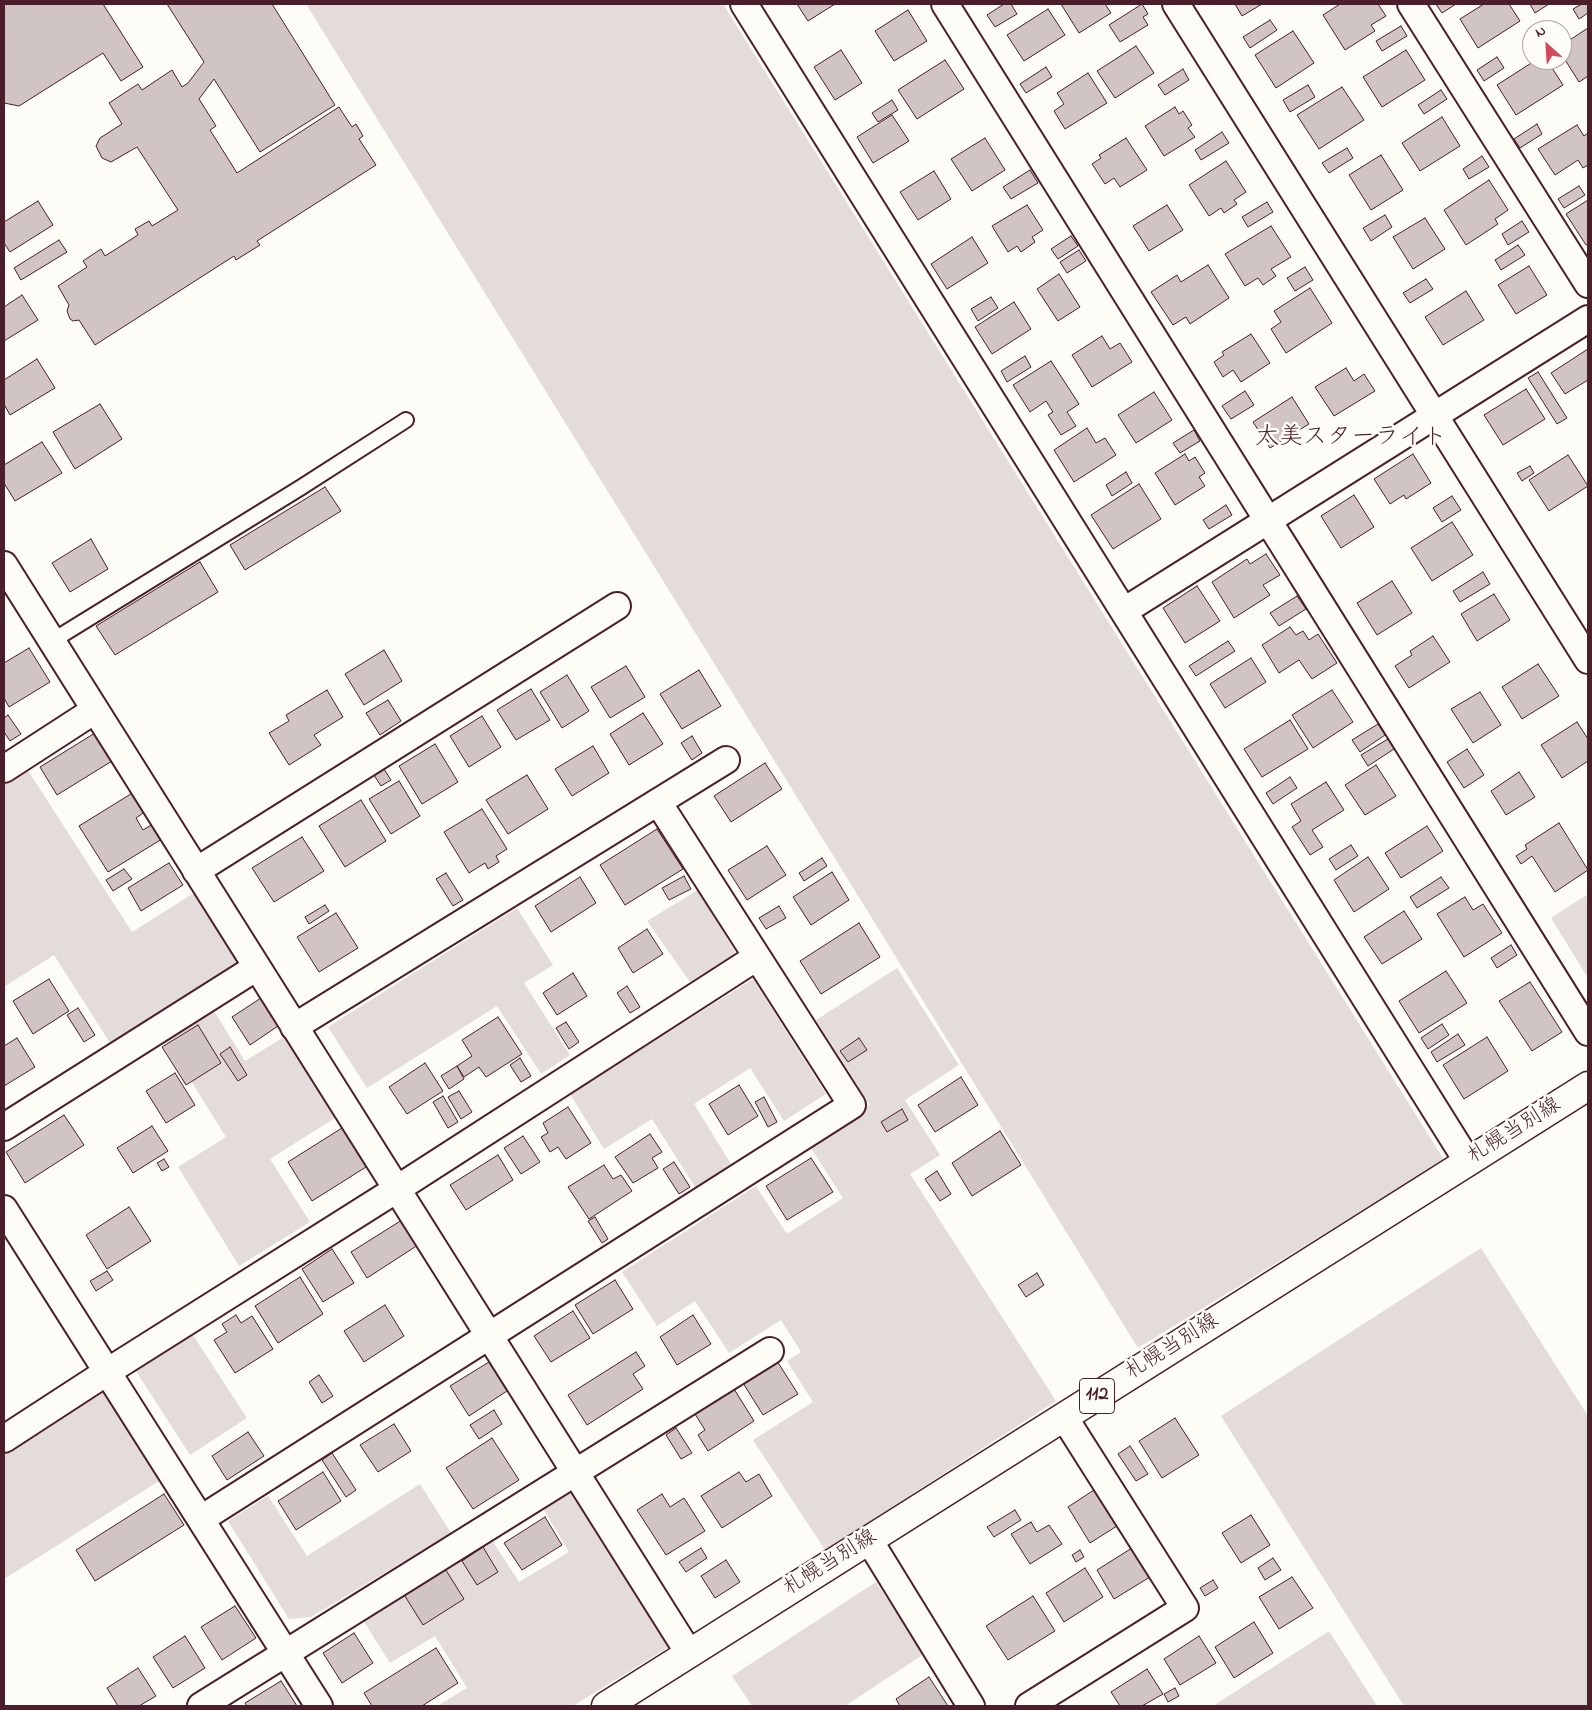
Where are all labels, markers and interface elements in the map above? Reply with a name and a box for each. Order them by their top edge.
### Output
north arrow [1522,20,1572,70]
text: N [1532,20,1549,43]
district label: 太美スターライト [1255,425,1447,453]
street label: 札幌当別線 [1464,1093,1566,1171]
street label: 札幌当別線 [1122,1309,1224,1387]
road number: 112 [1080,1378,1114,1414]
street label: 札幌当別線 [780,1525,882,1603]

